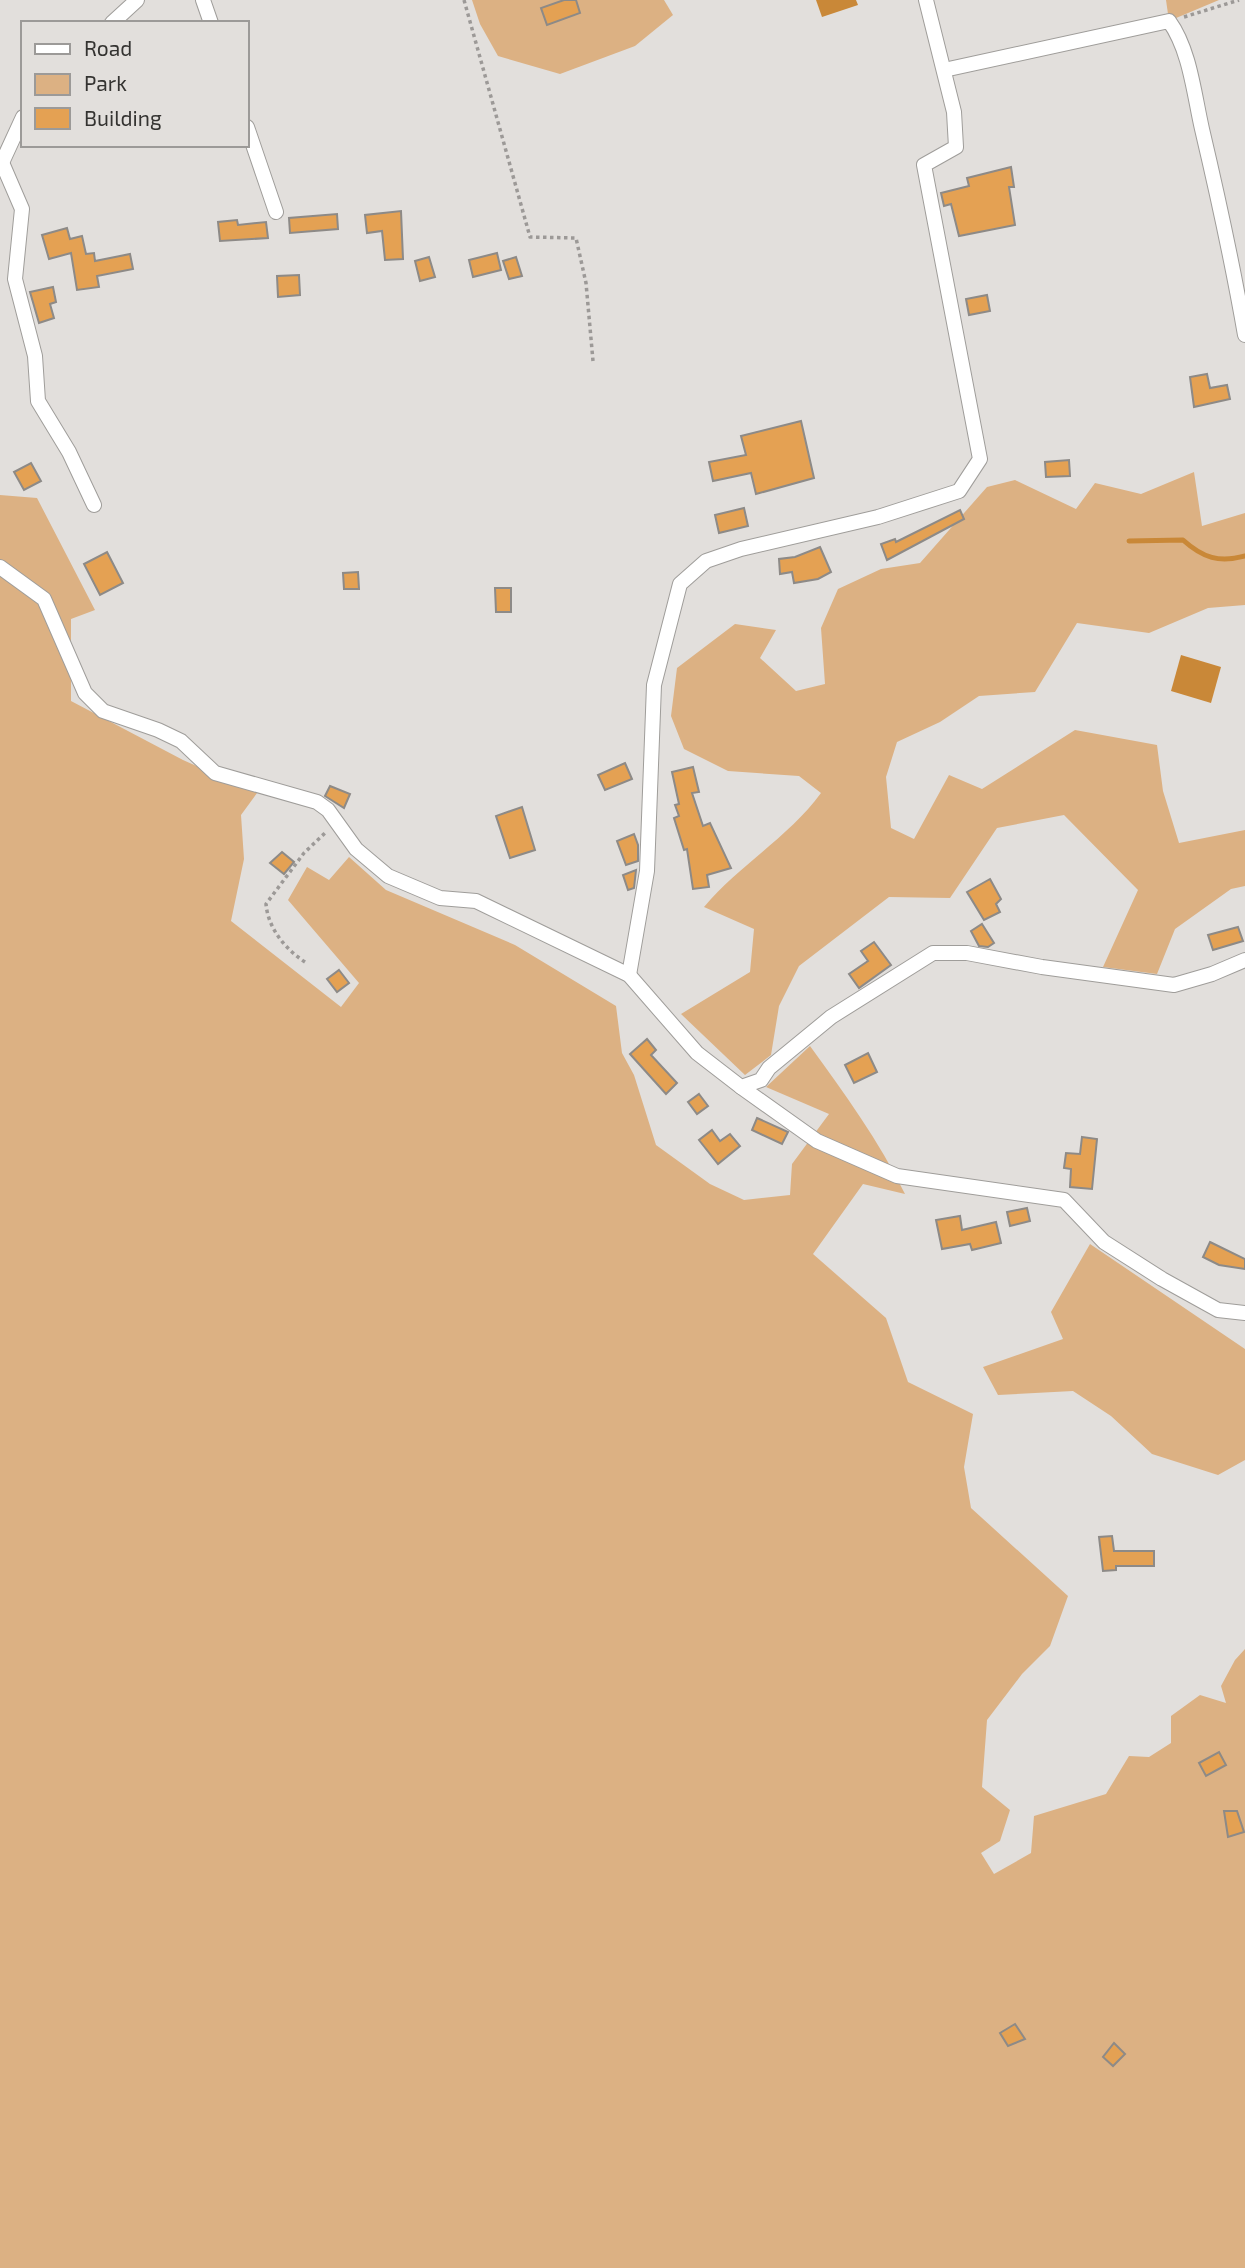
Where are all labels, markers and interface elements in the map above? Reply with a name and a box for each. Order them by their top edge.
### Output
legend [21,21,248,147]
text: Road [84,35,132,60]
text: Park [84,70,127,95]
text: Building [84,105,162,130]

